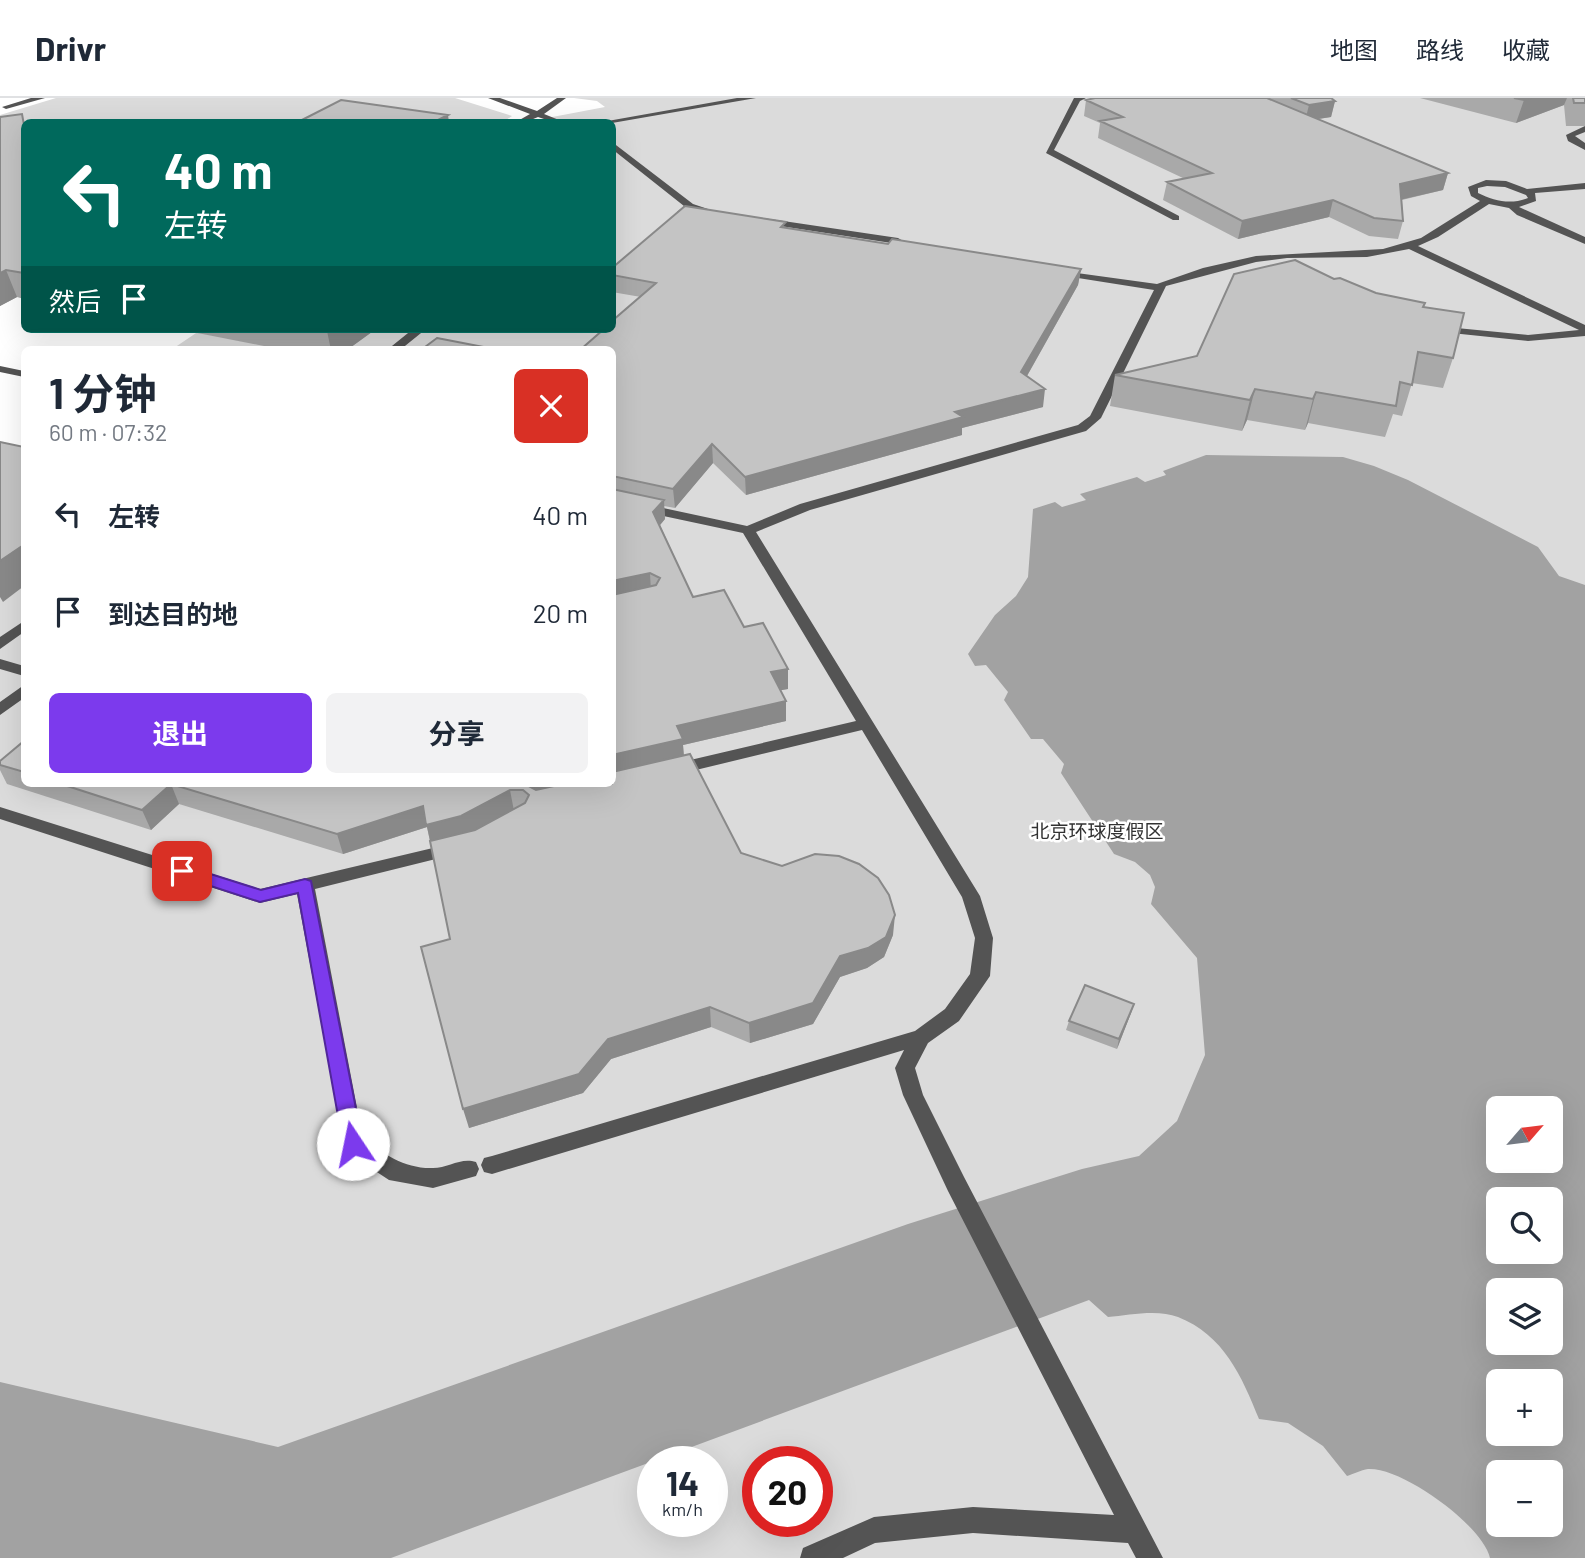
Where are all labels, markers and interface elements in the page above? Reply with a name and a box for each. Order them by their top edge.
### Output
text: Drivr [35,28,106,68]
text: 地图 [1330,35,1378,64]
text: 路线 [1416,35,1464,64]
text: 收藏 [1502,35,1550,64]
text: 40 m [164,140,272,199]
icon: left [49,147,140,238]
text: 左转 [164,205,228,243]
icon: arrive [115,280,153,318]
text: 然后 [49,285,101,316]
text: 1 分钟 [49,367,156,417]
button: close [514,369,588,443]
text: 60 m · 07:32 [49,418,167,446]
icon: left [49,495,87,533]
text: 40 m [532,499,588,530]
text: 左转 [108,500,160,531]
icon: arrive [49,593,87,631]
text: 20 m [533,597,588,628]
text: 到达目的地 [108,598,238,629]
button: 退出 [49,693,312,773]
button: 分享 [326,693,588,773]
park label: 北京环球度假区 [1030,819,1164,842]
pin [152,841,212,901]
icon: arrive [163,852,201,890]
north arrow [1486,1096,1563,1172]
map controls [1486,1096,1563,1537]
position arrow [316,1107,390,1181]
button: search [1486,1187,1563,1264]
button: layers [1486,1278,1563,1355]
button: + [1486,1369,1563,1446]
speed limit sign: 20 [742,1446,833,1537]
button: − [1486,1460,1563,1537]
text: 14 [666,1461,699,1503]
text: km/h [662,1498,703,1520]

